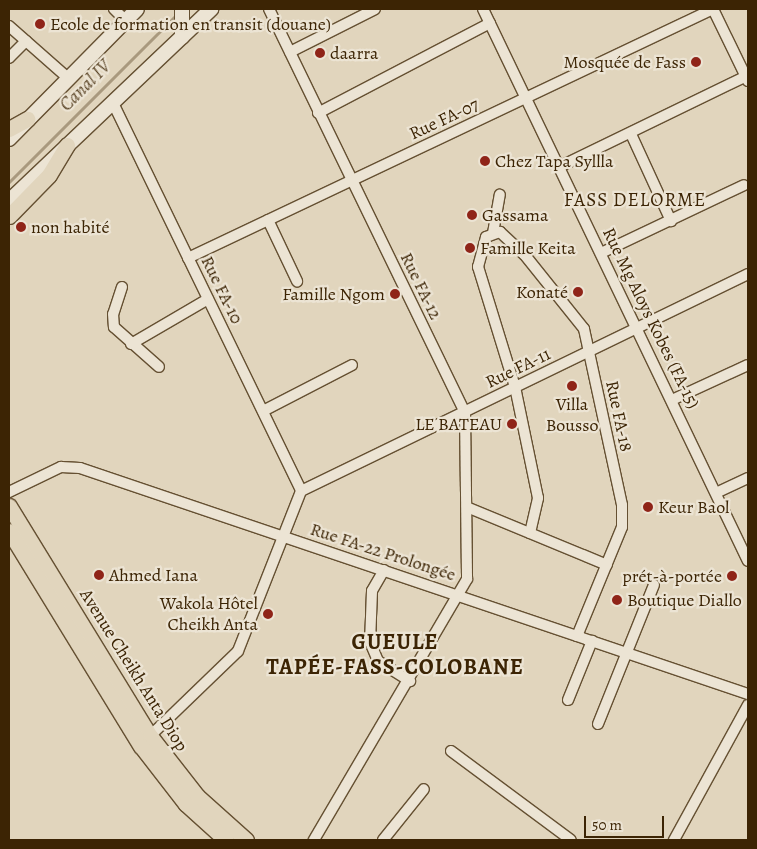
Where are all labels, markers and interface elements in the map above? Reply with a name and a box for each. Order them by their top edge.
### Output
place label: Ecole de formation en transit (douane) [50,13,331,35]
marker: Ecole de formation en transit (douane) [34,18,46,30]
place label: daarra [330,42,378,64]
marker: daarra [314,47,326,59]
place label: Mosquée de Fass [564,51,686,73]
water label: Canal IV [55,55,117,117]
marker: Mosquée de Fass [690,56,702,68]
street label: Rue FA-07 [406,94,482,144]
place label: Chez Tapa Syllla [495,150,613,172]
marker: Chez Tapa Syllla [479,155,491,167]
district label: FASS DELORME [562,190,708,212]
place label: Gassama [482,204,548,226]
marker: Gassama [466,209,478,221]
place label: non habité [31,216,109,238]
marker: non habité [15,221,27,233]
street label: Rue Mg Aloys Kobes (FA-15) [598,224,704,412]
place label: Famille Keita [480,237,576,259]
marker: Famille Keita [464,242,476,254]
street label: Rue FA-12 [396,249,446,323]
street label: Rue FA-10 [196,252,248,328]
place label: Konaté [516,281,568,303]
place label: Famille Ngom [282,283,385,305]
marker: Konaté [572,286,584,298]
marker: Famille Ngom [389,288,401,300]
street label: Rue FA-11 [482,343,554,393]
street label: Rue FA-18 [601,379,637,453]
marker: Villa Bousso [566,380,578,392]
place label: Villa Bousso [546,394,598,436]
place label: LE BATEAU [415,413,502,435]
marker: LE BATEAU [506,418,518,430]
place label: Keur Baol [658,496,730,518]
marker: Keur Baol [642,501,654,513]
street label: Rue FA-22 Prolongée [308,518,458,586]
place label: Ahmed Iana [109,564,198,586]
place label: prét-à-portée [622,565,722,587]
marker: Ahmed Iana [93,569,105,581]
marker: prét-à-portée [726,570,738,582]
street label: Avenue Cheikh Anta Diop [75,585,193,755]
place label: Boutique Diallo [627,589,742,611]
place label: Wakola Hôtel Cheikh Anta [160,593,258,636]
marker: Boutique Diallo [611,594,623,606]
marker: Wakola Hôtel Cheikh Anta [262,608,274,620]
district label: GUEULE TAPÉE-FASS-COLOBANE [264,629,526,680]
scale bar [587,806,667,838]
text: 50 m [592,815,622,835]

